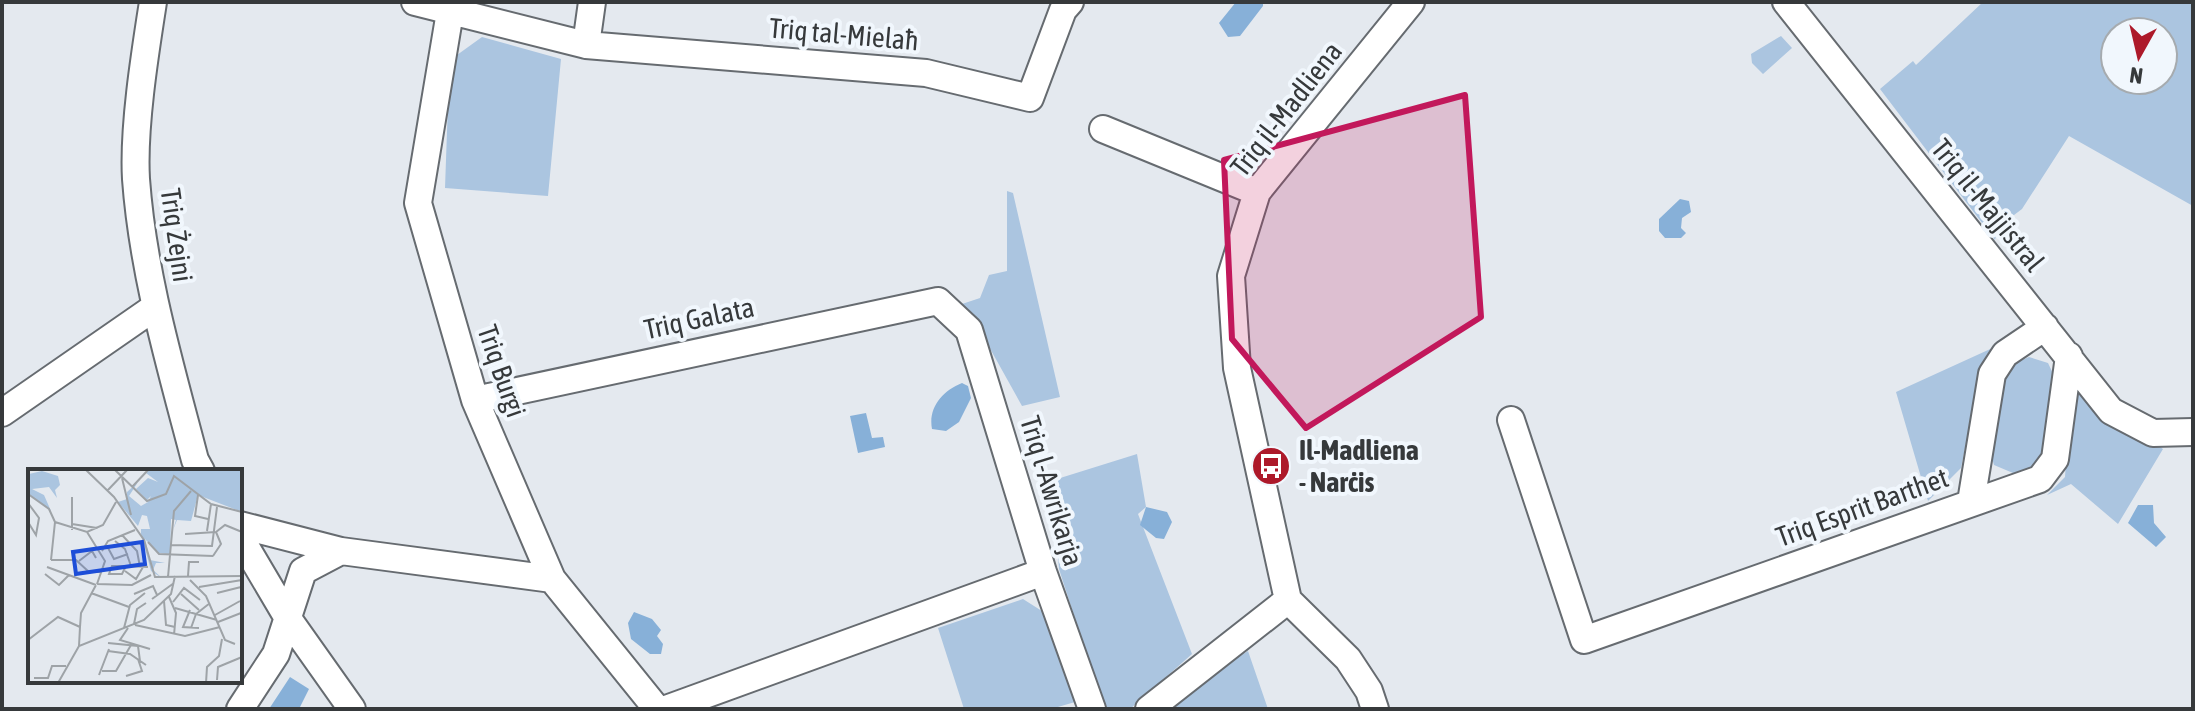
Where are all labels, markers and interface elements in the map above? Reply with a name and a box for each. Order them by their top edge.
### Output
street label: Triq tal-Mielaħ [768,12,920,56]
north arrow [2099,16,2179,96]
street label: Triq il-Madliena [1224,36,1348,182]
text: N [2128,62,2144,90]
street label: Triq il-Majjistral [1925,133,2051,278]
street label: Triq Żejni [155,186,199,284]
street label: Triq Galata [641,291,757,345]
street label: Triq Burgi [471,321,533,421]
street label: Triq l-Awrikarja [1014,412,1090,570]
place label: Il-Madliena - Narċis [1299,434,1419,498]
bus stop icon: Il-Madliena - Narċis [1250,445,1292,487]
street label: Triq Esprit Barthet [1772,461,1952,553]
inset map [28,469,242,683]

